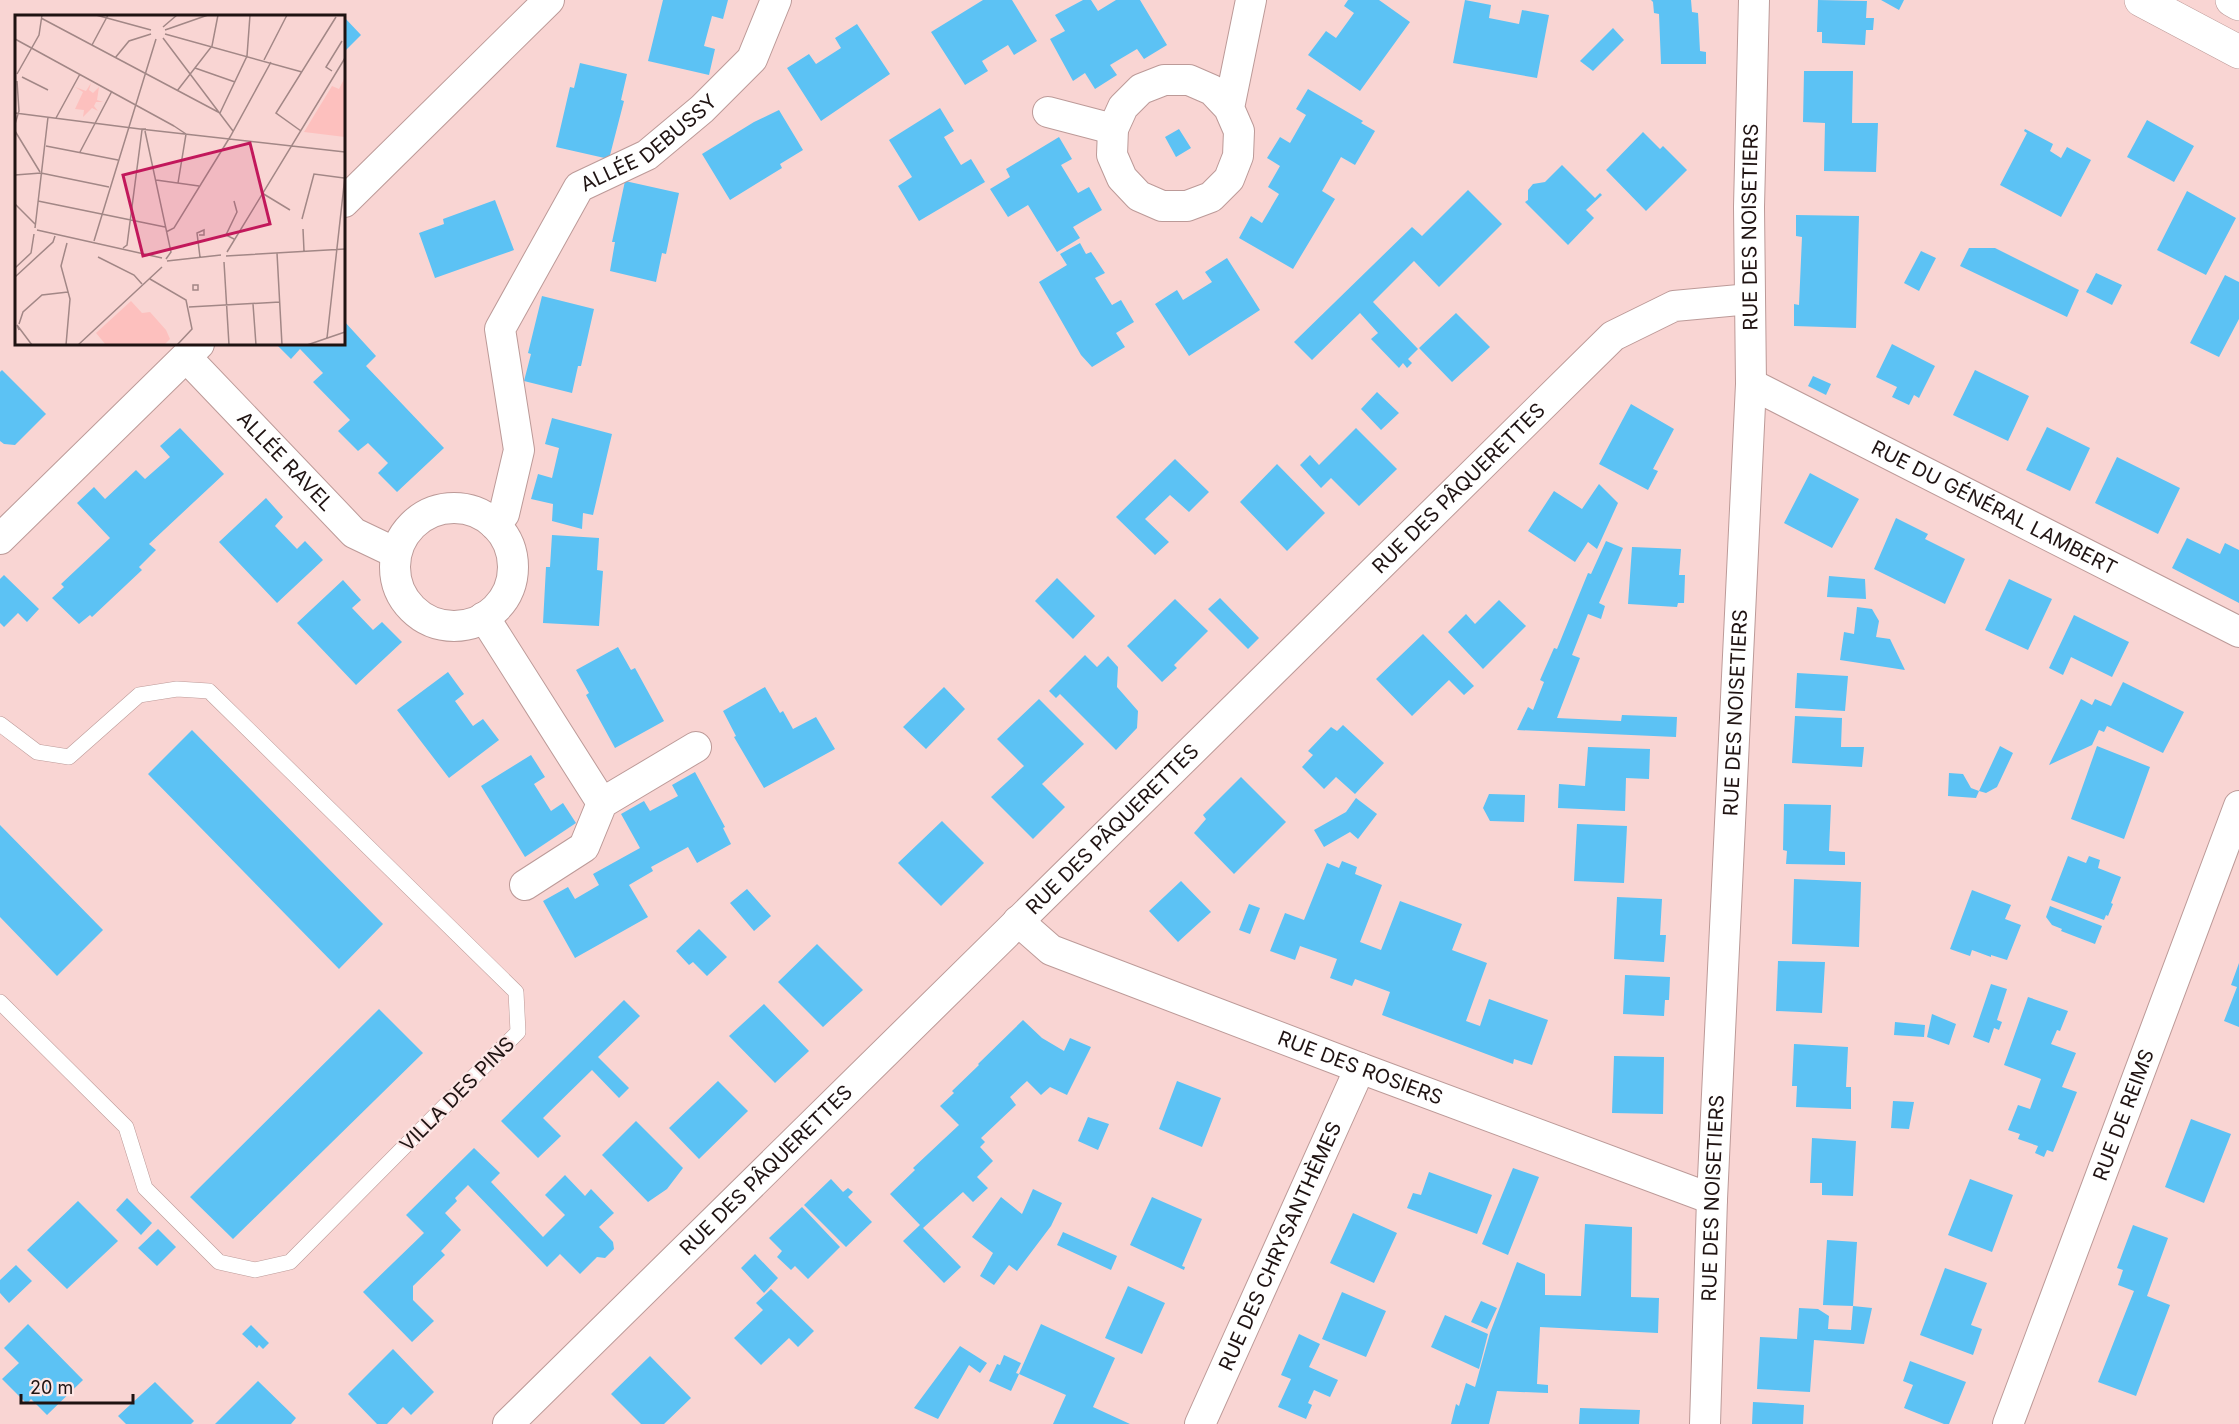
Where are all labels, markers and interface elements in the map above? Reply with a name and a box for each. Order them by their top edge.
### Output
inset map [15,15,345,345]
street label: ALLÉE DEBUSSY [577,89,722,197]
street label: RUE DES NOISETIERS [1737,123,1763,331]
street label: RUE DES PÂQUERETTES [1367,398,1550,578]
street label: ALLÉE RAVEL [232,406,339,516]
street label: RUE DU GÉNÉRAL LAMBERT [1868,435,2121,580]
street label: RUE DES NOISETIERS [1718,609,1752,817]
street label: RUE DES PÂQUERETTES [1021,739,1204,919]
street label: RUE DES ROSIERS [1274,1026,1446,1110]
street label: VILLA DES PINS [395,1032,519,1156]
street label: RUE DE REIMS [2088,1046,2159,1184]
street label: RUE DES PÂQUERETTES [675,1080,857,1260]
street label: RUE DES NOISETIERS [1697,1094,1729,1302]
street label: RUE DES CHRYSANTHÈMES [1214,1118,1346,1374]
scale bar [21,1367,134,1405]
text: 20 m [30,1377,73,1398]

